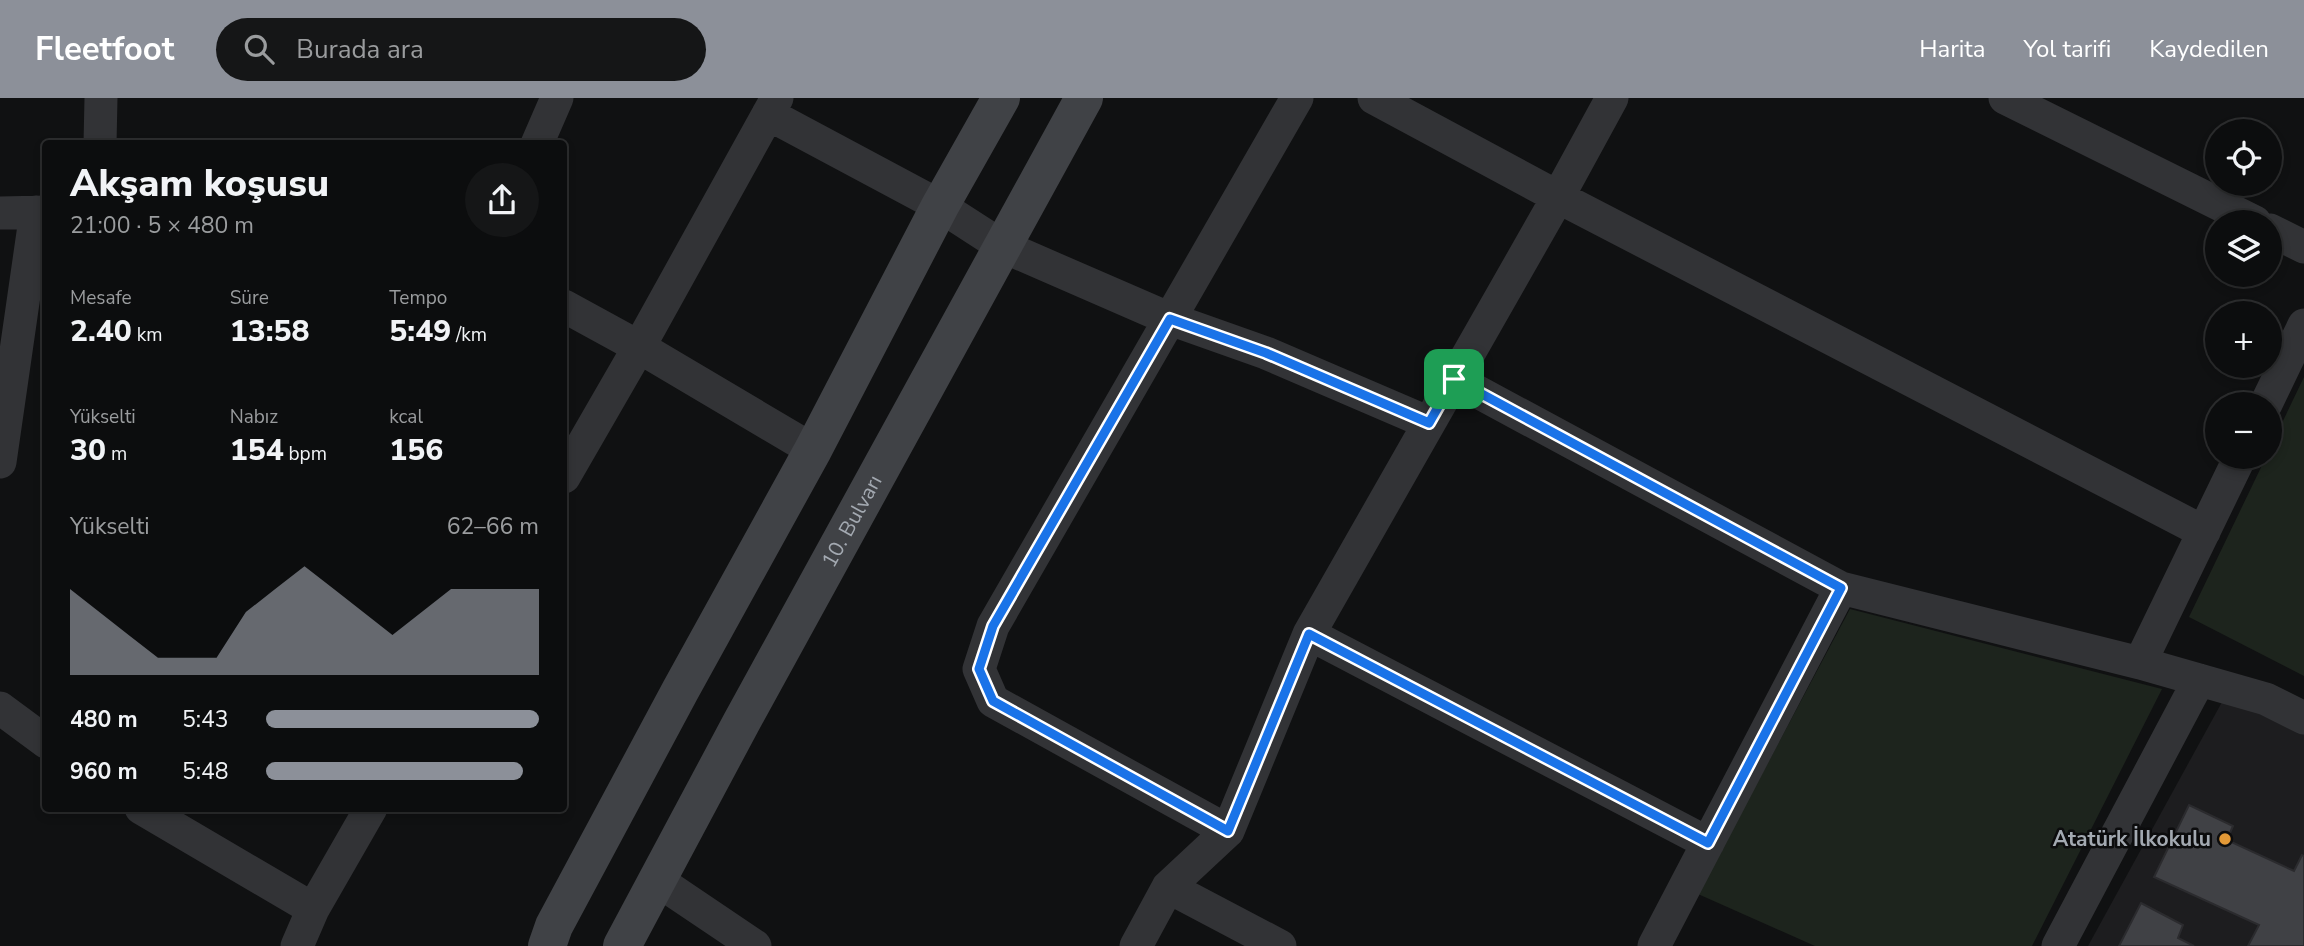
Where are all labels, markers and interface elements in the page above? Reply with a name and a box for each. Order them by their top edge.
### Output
search box [216,18,706,81]
text: Fleetfoot [35,27,174,72]
icon: search [240,30,278,68]
text: Burada ara [296,32,424,67]
text: Harita [1919,33,1985,65]
text: Yol tarifi [2023,33,2111,65]
text: Kaydedilen [2149,33,2269,65]
map controls [2205,119,2282,469]
button: locate [2205,119,2282,196]
text: Akşam koşusu [70,158,329,209]
button: share [465,163,539,237]
text: 21:00 · 5 × 480 m [70,210,254,241]
button: layers [2205,210,2282,287]
text: Mesafe [70,285,132,311]
text: Süre [230,285,269,311]
text: Tempo [389,285,447,311]
button: + [2205,301,2282,378]
text: 2.40 [70,311,132,352]
text: 13:58 [230,311,309,352]
text: 5:49 [389,311,451,352]
text: km [132,322,162,348]
text: /km [451,322,487,348]
pin [1424,349,1484,409]
icon: arrive [1435,360,1473,398]
button: − [2205,392,2282,469]
text: Yükselti [70,404,136,430]
text: Nabız [230,404,278,430]
text: kcal [389,404,423,430]
text: 30 [70,430,106,471]
text: 154 [230,430,284,471]
text: 156 [389,430,443,471]
text: m [106,441,127,467]
text: bpm [284,441,327,467]
street label: 10. Bulvarı [815,470,888,572]
text: Yükselti [70,511,150,542]
text: 62–66 m [447,511,539,542]
text: 480 m [70,704,138,735]
text: 5:43 [182,704,229,735]
text: 960 m [70,756,138,787]
text: 5:48 [182,756,229,787]
place label: Atatürk İlkokulu [2053,825,2211,853]
marker: Atatürk İlkokulu [2217,831,2233,847]

